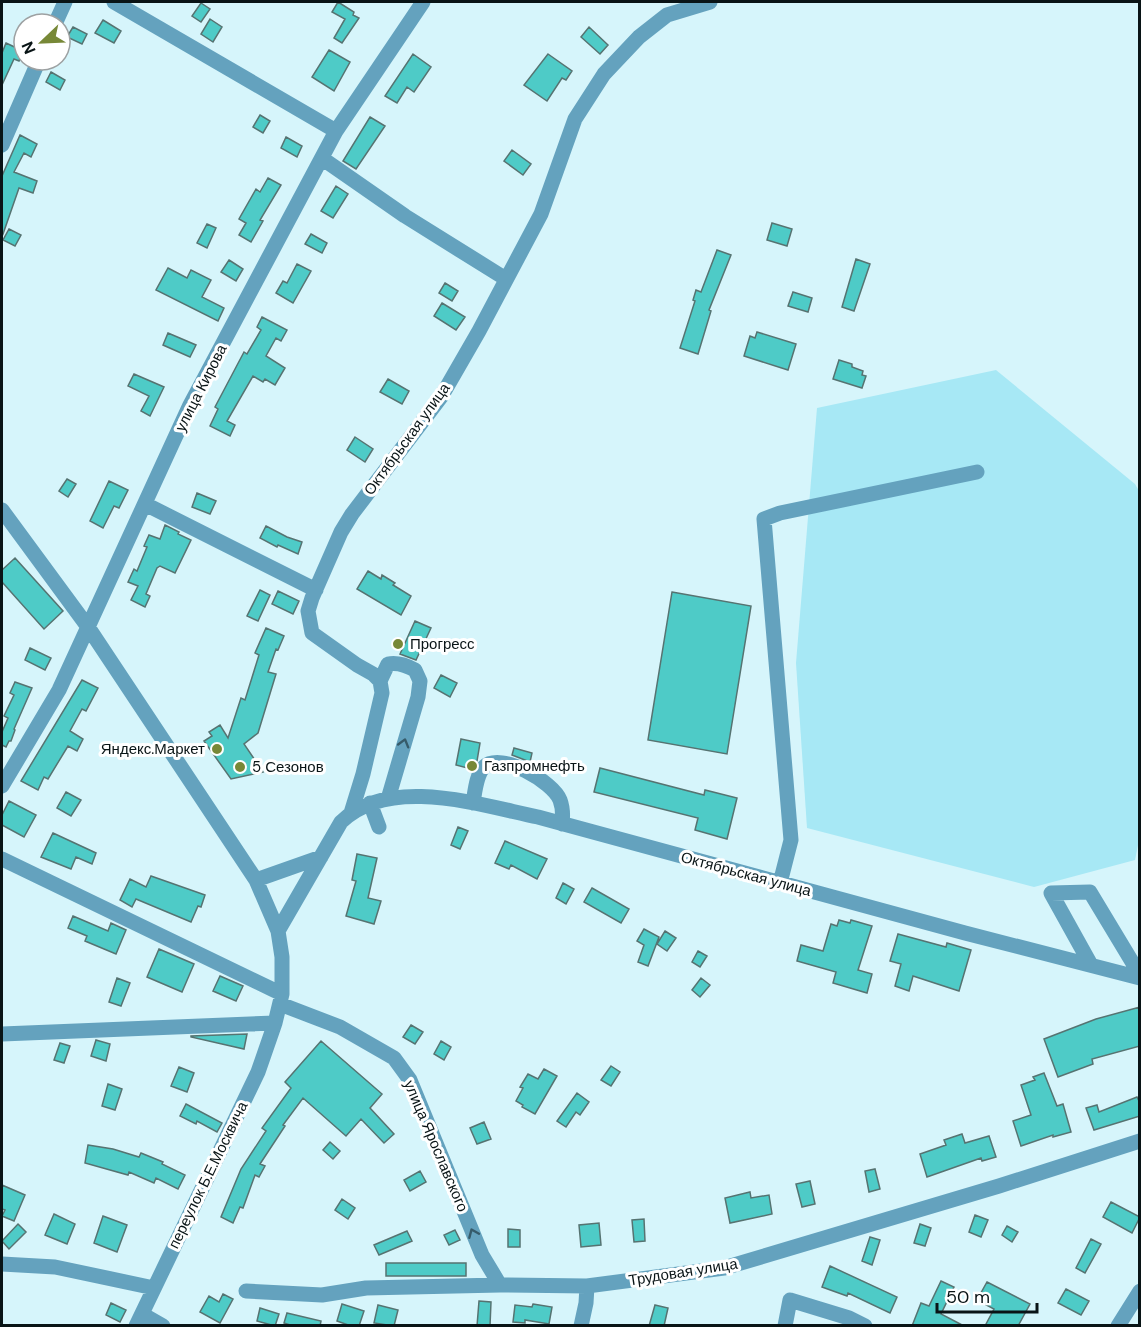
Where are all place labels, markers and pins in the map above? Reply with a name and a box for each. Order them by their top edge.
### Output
place label: Прогресс [410,634,475,654]
marker: Прогресс [391,637,405,651]
place label: Яндекс.Маркет [101,739,205,759]
marker: Яндекс.Маркет [210,742,224,756]
place label: Газпромнефть [484,756,585,776]
place label: 5 Сезонов [252,757,324,777]
marker: Газпромнефть [465,759,479,773]
marker: 5 Сезонов [233,760,247,774]

